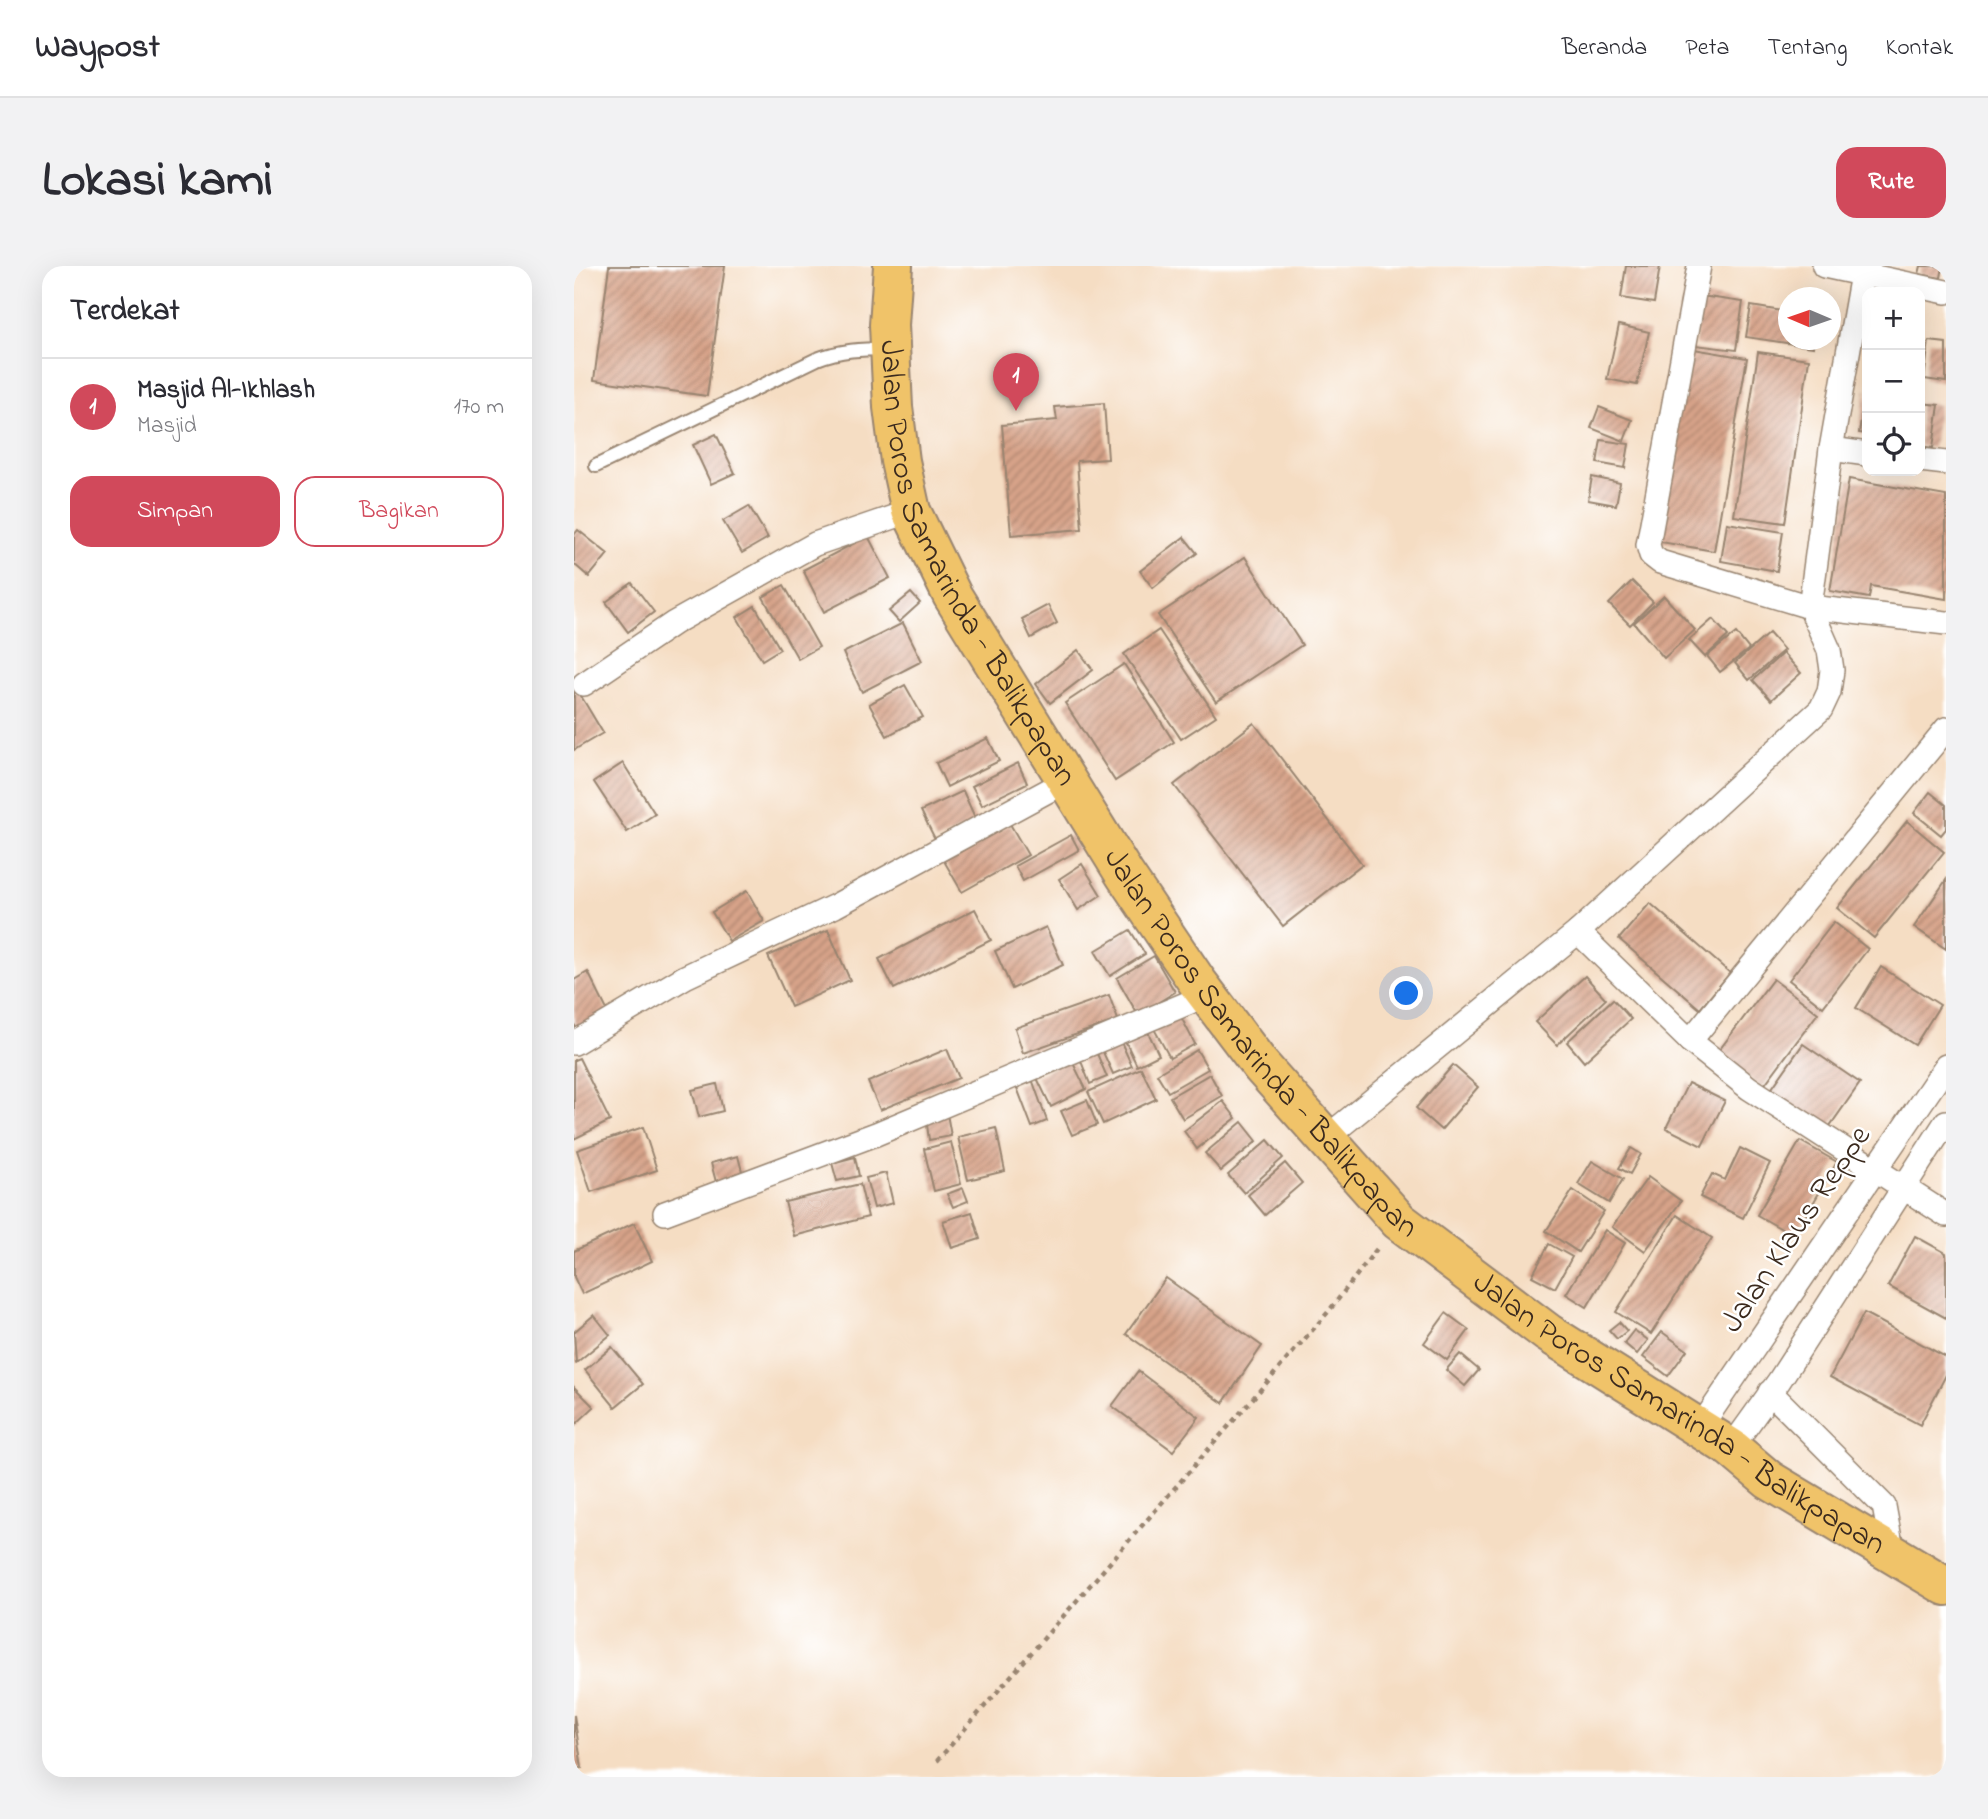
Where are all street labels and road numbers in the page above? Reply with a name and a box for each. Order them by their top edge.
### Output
street label: Jalan Poros Samarinda - Balikpapan [866,339,1088,796]
street label: Jalan Poros Samarinda - Balikpapan [1091,840,1428,1251]
street label: Jalan Klaus Reppe [1710,1116,1884,1343]
street label: Jalan Poros Samarinda - Balikpapan [1462,1260,1894,1568]

